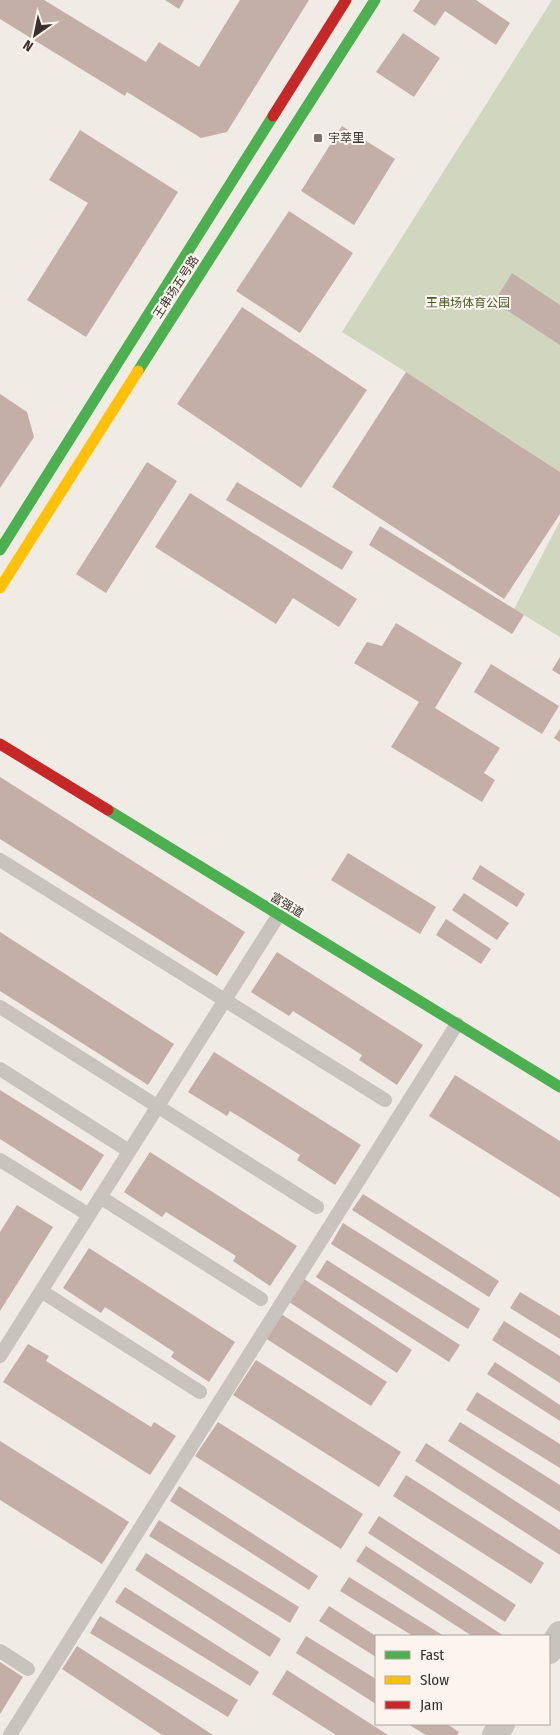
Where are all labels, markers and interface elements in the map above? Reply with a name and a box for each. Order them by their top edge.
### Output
north arrow [10,10,60,60]
text: N [20,36,36,55]
place label: 宇萃里 [328,131,364,145]
marker: 宇萃里 [312,132,324,144]
street label: 王串场五号路 [151,253,201,321]
park label: 王串场体育公园 [426,296,510,310]
street label: 富强道 [268,890,306,920]
legend [375,1635,550,1725]
text: Fast [420,1646,444,1664]
text: Slow [420,1671,449,1689]
text: Jam [420,1696,443,1714]

